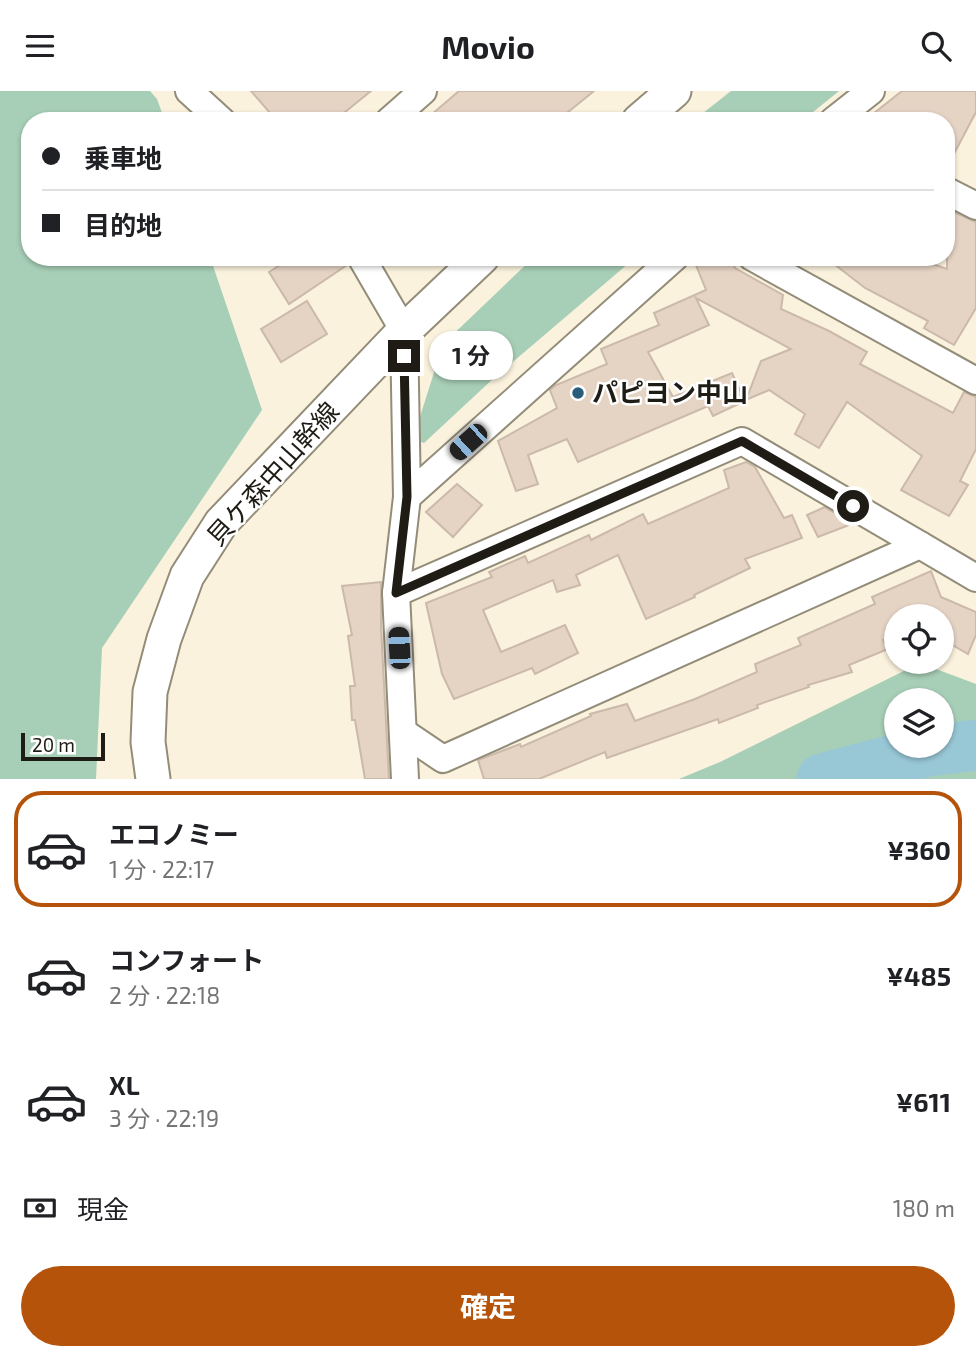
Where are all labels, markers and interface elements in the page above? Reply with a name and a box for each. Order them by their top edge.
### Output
icon: menu [21,27,59,65]
text: Movio [441,27,535,65]
icon: search [917,27,955,65]
text: 乗車地 [84,142,162,173]
text: 目的地 [84,209,162,240]
callout: 1 分 [428,331,512,381]
route end [388,340,420,372]
text: 1 分 [452,341,490,369]
place label: パピヨン中山 [592,376,748,407]
marker: パピヨン中山 [570,385,586,401]
street label: 貝ケ森中山幹線 [199,395,344,551]
car [446,420,491,464]
route start [837,490,869,522]
map controls [884,604,954,758]
button: locate [884,604,954,674]
car [388,626,411,670]
button: layers [884,688,954,758]
scale bar [21,730,105,762]
text: 20 m [32,733,75,756]
icon: car [25,818,88,881]
text: エコノミー [109,818,239,849]
text: ¥360 [887,834,951,865]
text: 1 分 · 22:17 [109,855,214,883]
icon: car [25,944,88,1007]
text: コンフォート [109,944,264,975]
text: ¥485 [887,960,951,991]
text: 2 分 · 22:18 [109,981,220,1009]
text: XL [109,1069,140,1100]
icon: car [25,1070,88,1133]
text: ¥611 [896,1086,951,1117]
text: 3 分 · 22:19 [109,1104,219,1132]
icon: cash [21,1189,59,1227]
text: 現金 [77,1193,129,1224]
text: 180 m [893,1194,955,1222]
button: 確定 [21,1266,955,1346]

